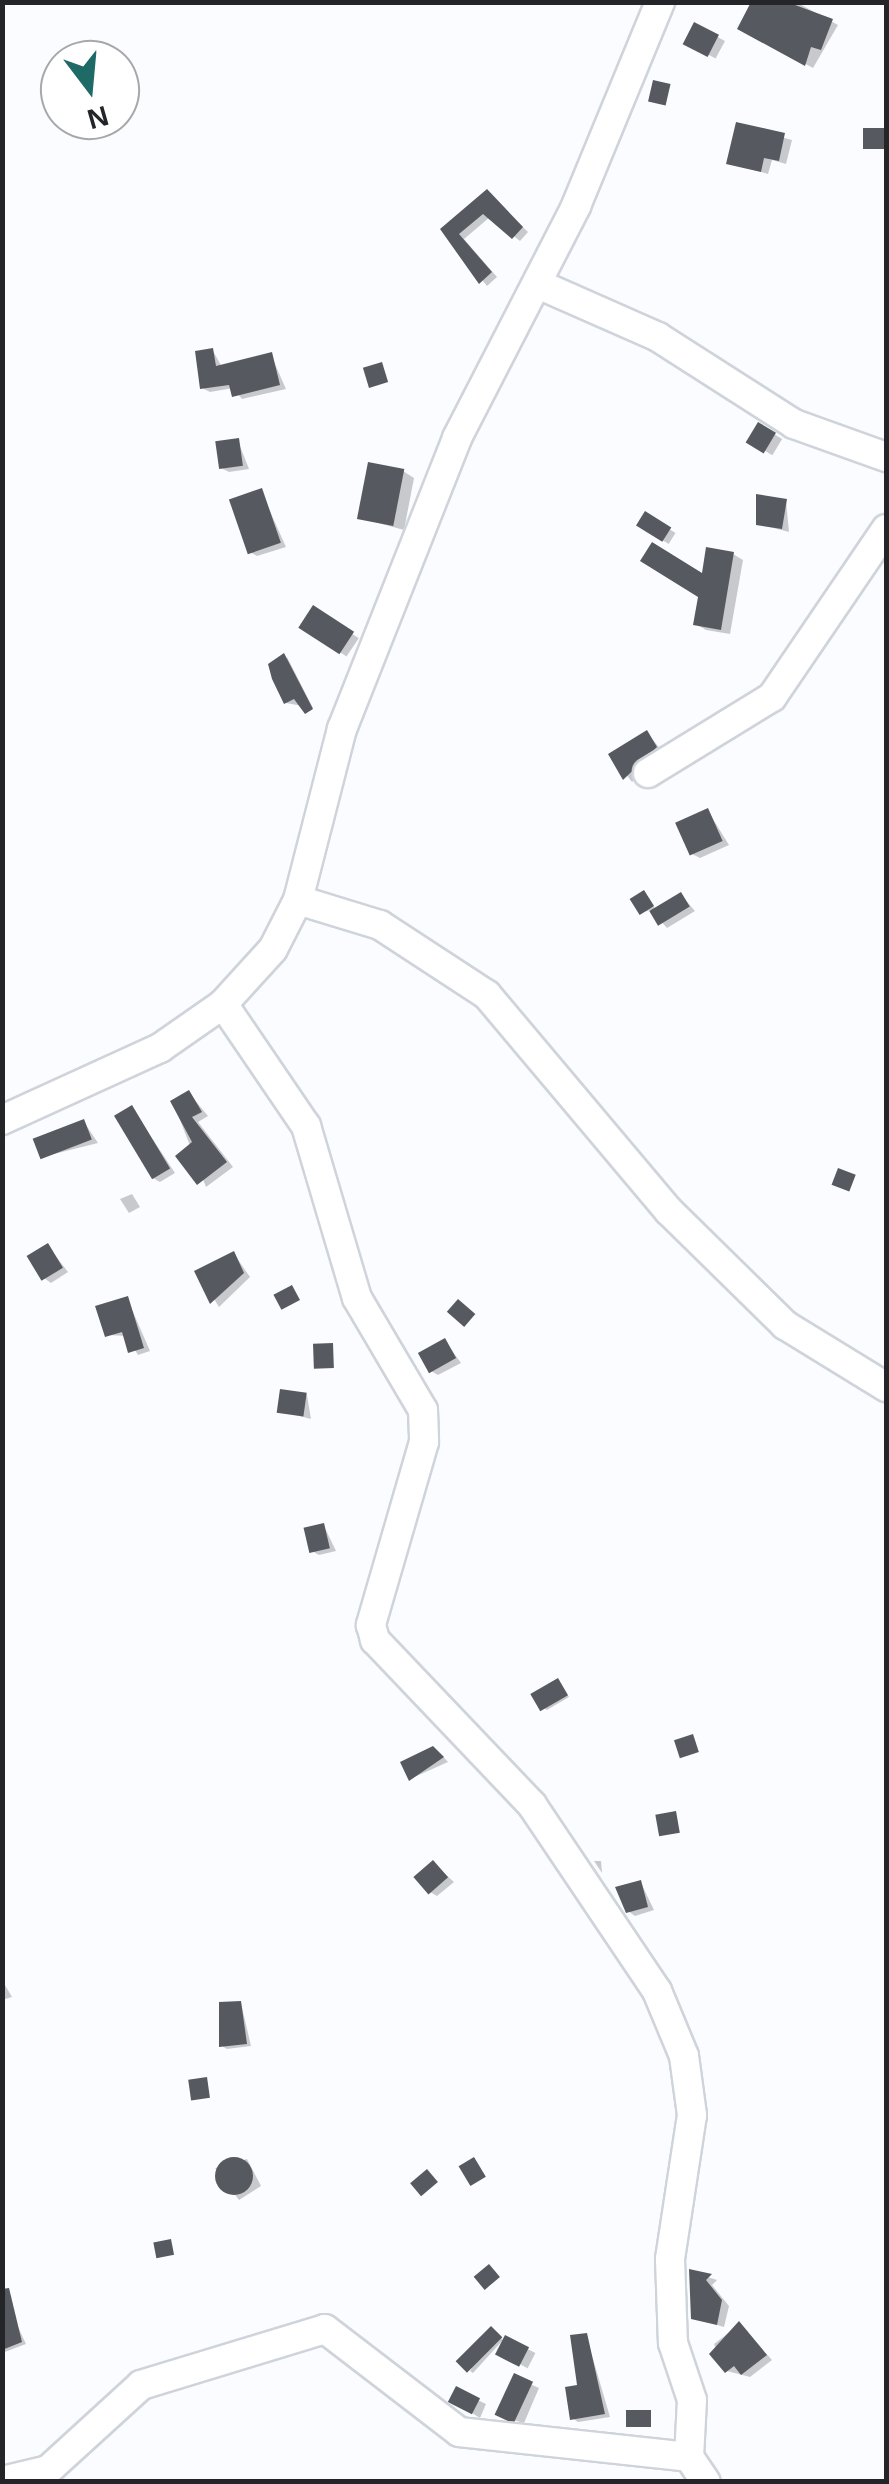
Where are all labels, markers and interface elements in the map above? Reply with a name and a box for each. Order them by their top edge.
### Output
north arrow [40,40,140,140]
text: N [84,100,112,135]

